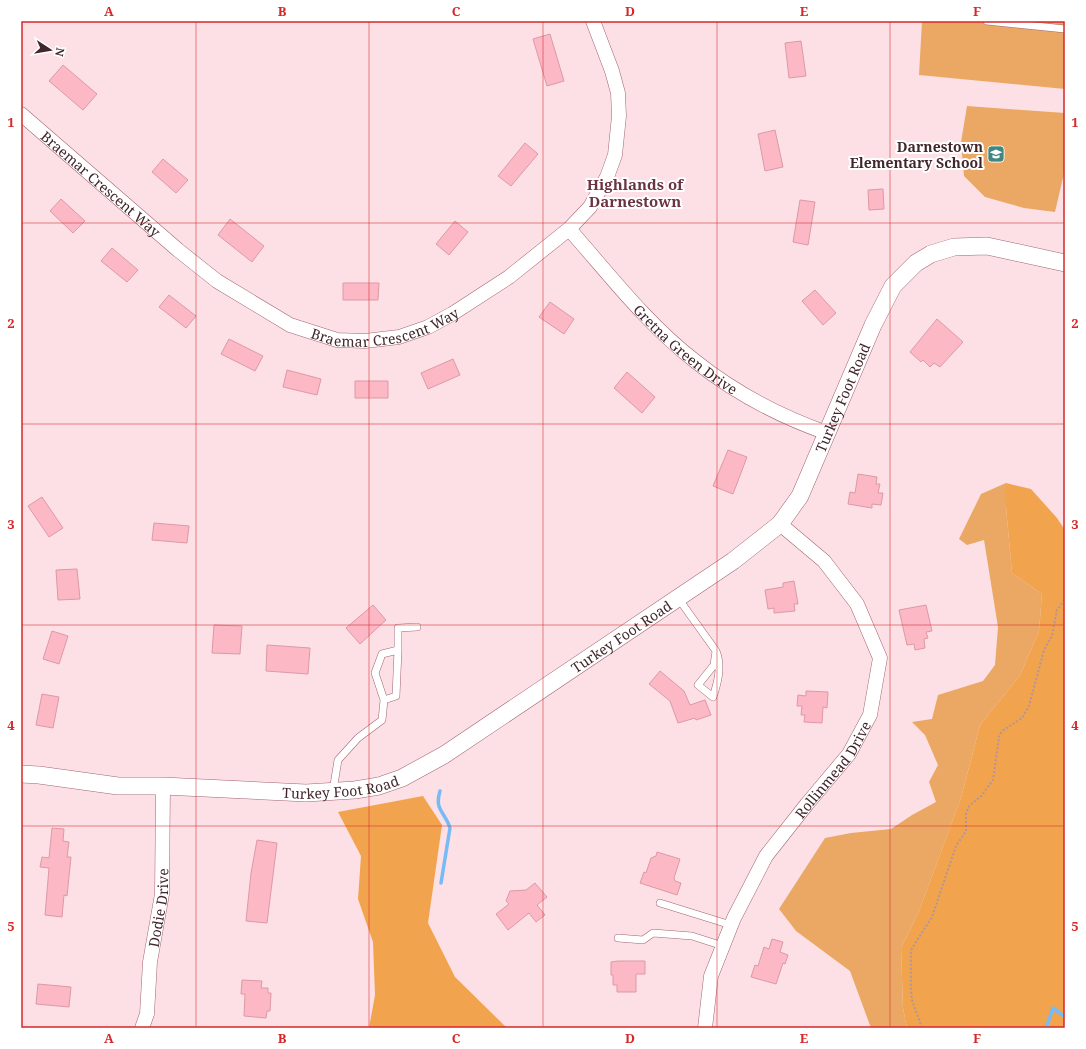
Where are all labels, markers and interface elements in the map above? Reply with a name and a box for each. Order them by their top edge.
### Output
text: A [104,2,114,20]
text: B [278,2,287,20]
text: C [452,2,461,20]
text: D [625,2,635,20]
text: E [800,2,809,20]
text: F [973,2,981,20]
north arrow [30,30,70,70]
text: N [52,46,69,58]
text: 1 [7,113,15,131]
text: 1 [1071,113,1079,131]
street label: Braemar Crescent Way [37,126,165,241]
place label: Darnestown Elementary School [850,137,983,172]
school or university icon: Darnestown Elementary School [986,144,1006,164]
district label: Highlands of Darnestown [587,174,685,211]
street label: Gretna Green Drive [630,300,741,398]
street label: Braemar Crescent Way [309,303,462,351]
text: 2 [7,314,15,332]
text: 2 [1071,314,1079,332]
street label: Turkey Foot Road [810,339,874,455]
text: 3 [7,515,15,533]
text: 3 [1071,515,1079,533]
street label: Turkey Foot Road [567,595,675,677]
text: 4 [7,716,15,734]
text: 4 [1071,716,1079,734]
street label: Rollinmead Drive [790,717,875,822]
street label: Turkey Foot Road [282,770,402,803]
street label: Dodie Drive [143,868,172,949]
text: 5 [7,917,15,935]
text: 5 [1071,917,1079,935]
text: A [104,1029,114,1047]
text: B [278,1029,287,1047]
text: C [452,1029,461,1047]
text: D [625,1029,635,1047]
text: E [800,1029,809,1047]
text: F [973,1029,981,1047]

